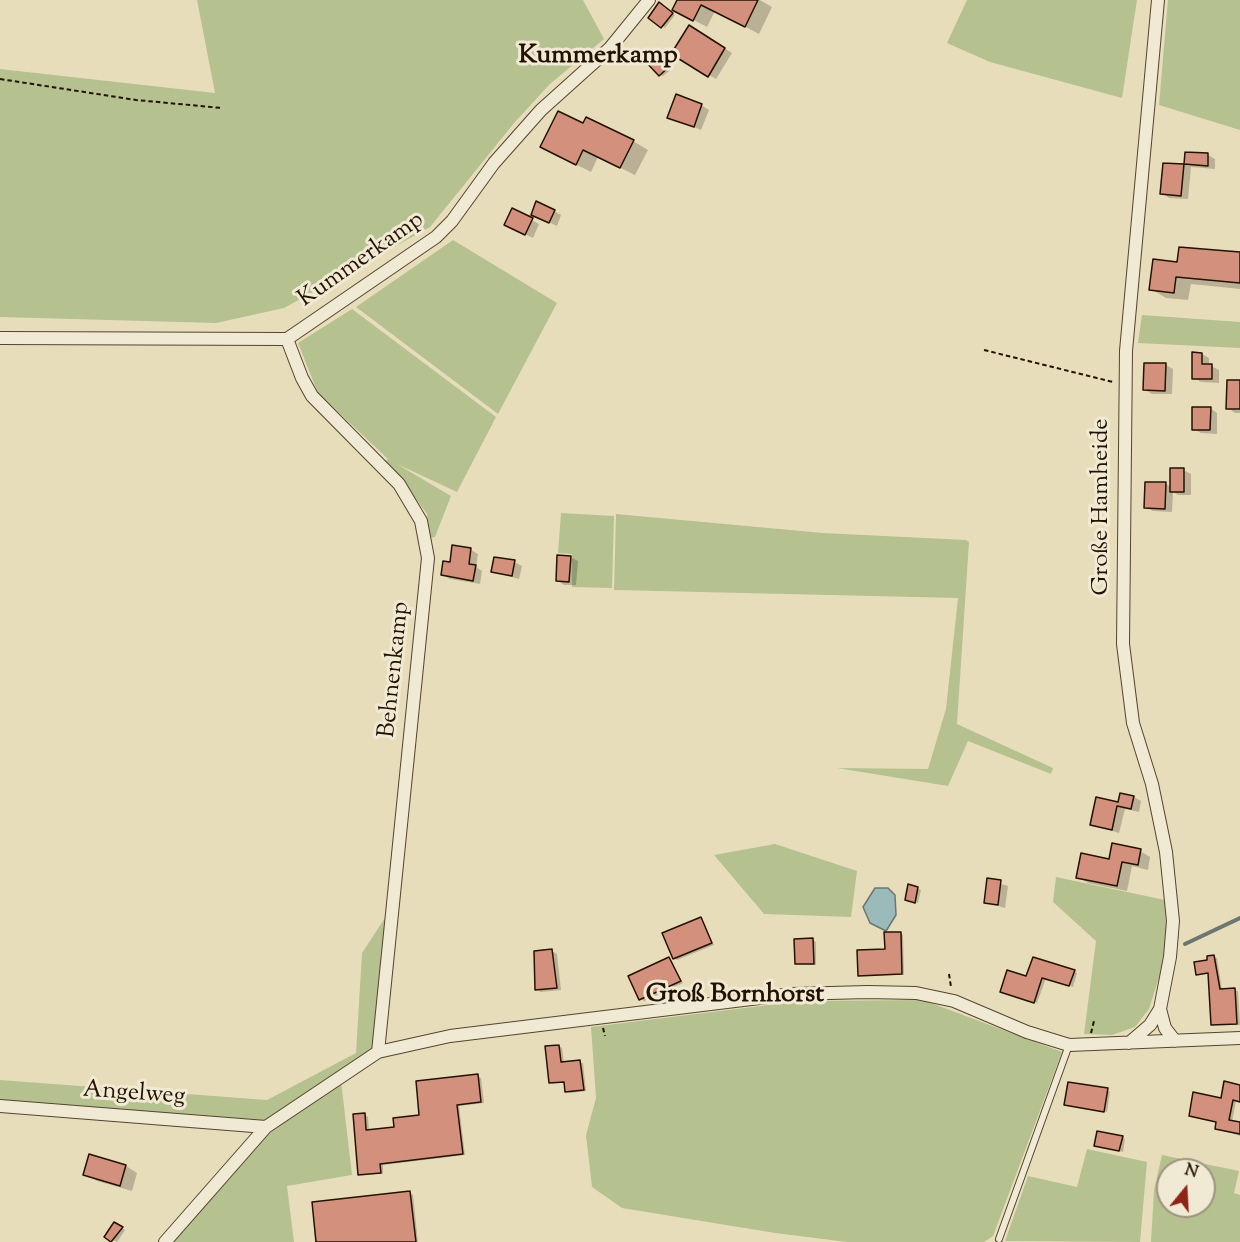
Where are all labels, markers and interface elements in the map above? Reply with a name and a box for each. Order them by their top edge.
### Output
district label: Kummerkamp [518,42,678,74]
street label: Kummerkamp [294,207,430,315]
street label: Große Hamheide [1089,419,1117,595]
street label: Behnenkamp [375,601,417,739]
district label: Groß Bornhorst [646,981,824,1013]
street label: Angelweg [82,1077,186,1113]
north arrow [1156,1158,1216,1218]
text: N [1181,1159,1201,1185]

